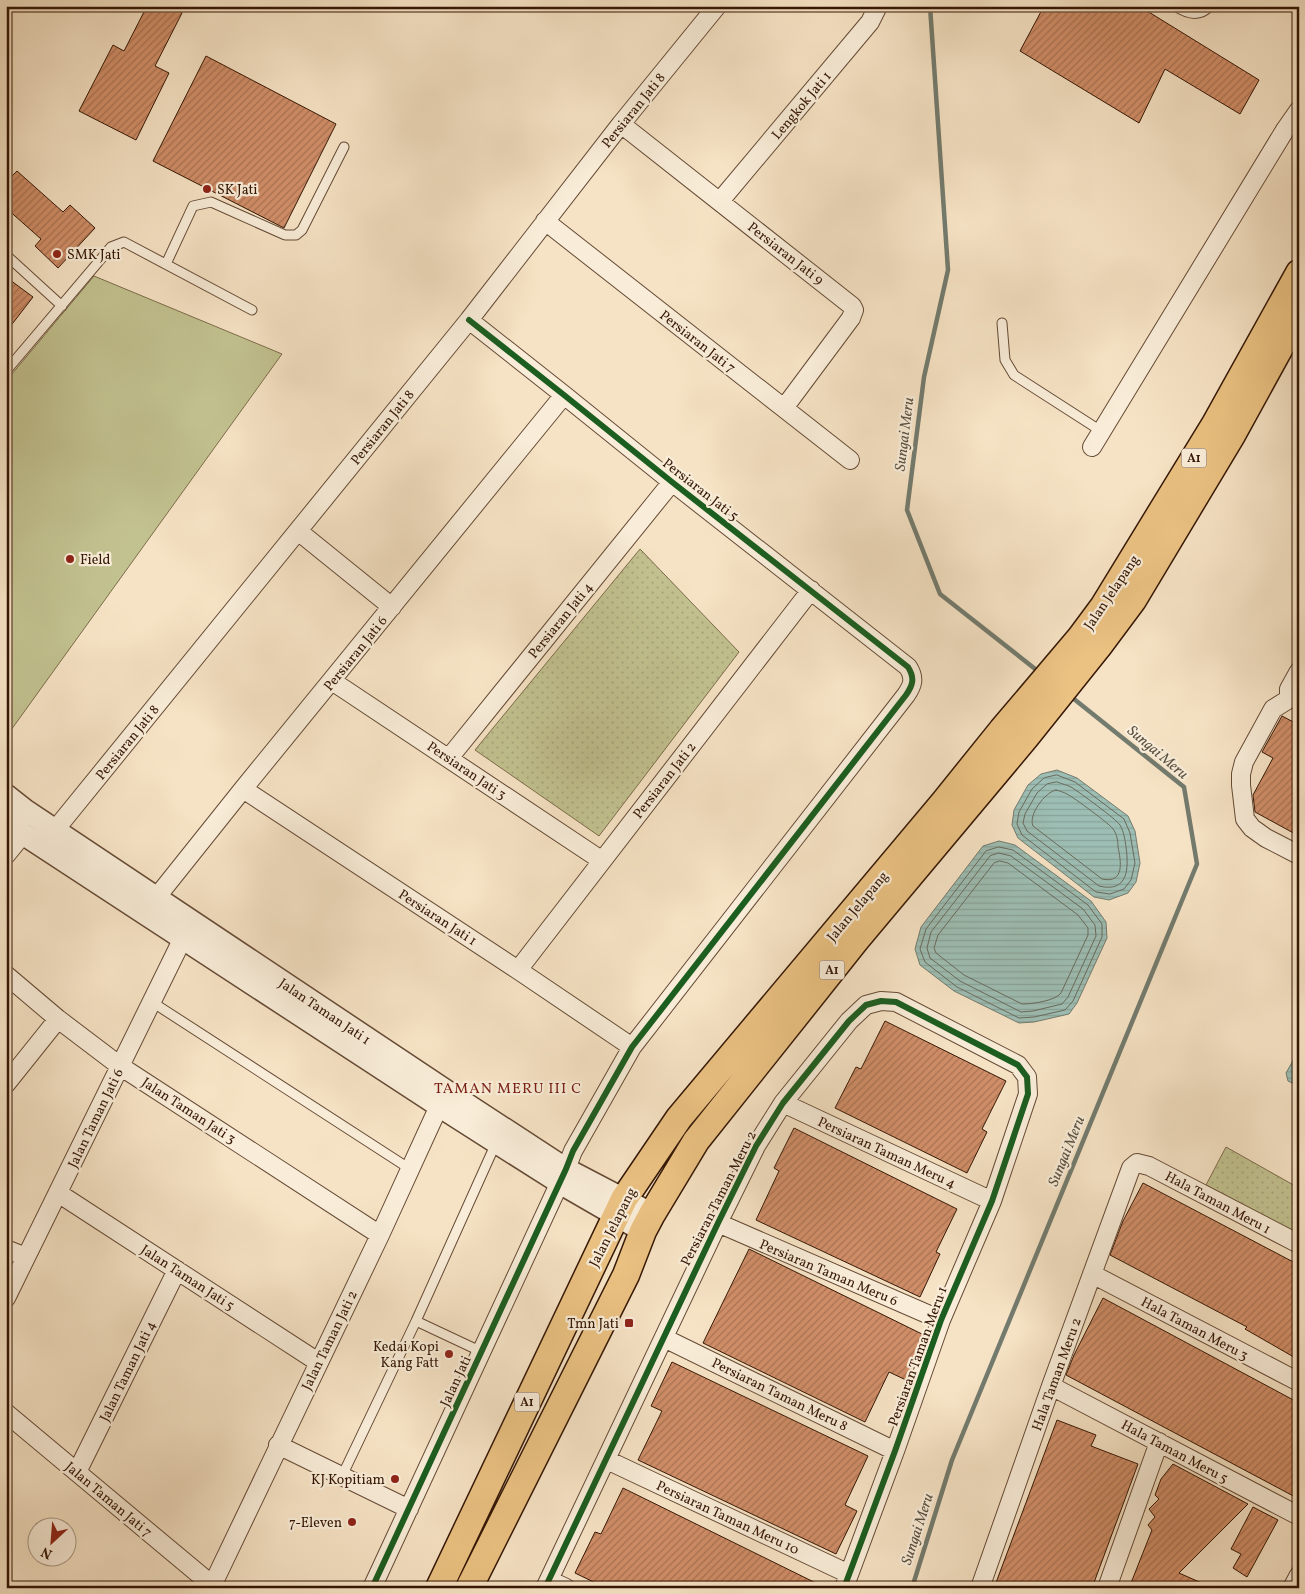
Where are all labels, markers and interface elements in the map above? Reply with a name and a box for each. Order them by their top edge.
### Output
street label: Lengkok Jati 1 [768,68,836,144]
street label: Persiaran Jati 8 [598,69,670,153]
place label: SK Jati [217,181,258,200]
marker: SK Jati [201,183,213,195]
street label: Persiaran Jati 9 [743,218,827,290]
place label: SMK Jati [67,246,121,265]
marker: SMK Jati [51,248,63,260]
street label: Persiaran Jati 7 [655,306,739,378]
street label: Persiaran Jati 8 [347,386,419,470]
water label: Sungai Meru [891,396,920,472]
road number: A1 [1182,448,1206,468]
street label: Persiaran Jati 5 [658,455,742,526]
place label: Field [80,551,110,570]
street label: Jalan Jelapang [1080,552,1144,634]
marker: Field [64,553,76,565]
street label: Persiaran Jati 4 [524,579,598,663]
street label: Persiaran Jati 6 [320,612,392,696]
street label: Persiaran Jati 8 [92,701,164,785]
water label: Sungai Meru [1122,721,1192,785]
street label: Persiaran Jati 3 [423,738,510,805]
street label: Persiaran Jati 2 [629,739,701,823]
street label: Jalan Jelapang [823,868,893,946]
street label: Persiaran Jati 1 [394,886,480,951]
road number: A1 [820,960,844,980]
street label: Jalan Taman Jati 1 [274,974,374,1050]
street label: Jalan Taman Jati 6 [64,1066,129,1172]
street label: Jalan Taman Jati 3 [137,1074,239,1149]
district label: TAMAN MERU III C [434,1079,582,1100]
street label: Persiaran Taman Meru 4 [814,1113,958,1194]
water label: Sungai Meru [1044,1113,1091,1190]
street label: Persiaran Taman Meru 2 [677,1128,762,1270]
street label: Hala Taman Meru 1 [1161,1167,1274,1239]
street label: Jalan Jelapang [585,1185,642,1271]
street label: Persiaran Taman Meru 6 [756,1236,901,1311]
street label: Jalan Taman Jati 5 [137,1241,238,1316]
street label: Persiaran Taman Meru 1 [884,1284,953,1429]
street label: Jalan Taman Jati 2 [298,1287,363,1394]
street label: Hala Taman Meru 3 [1137,1293,1251,1366]
place label: Tmn Jati [567,1315,619,1334]
street label: Hala Taman Meru 2 [1028,1315,1087,1434]
marker: Tmn Jati [623,1317,635,1329]
street label: Jalan Taman Jati 4 [96,1318,161,1425]
place label: Kedai Kopi Kang Fatt [373,1338,439,1373]
marker: Kedai Kopi Kang Fatt [443,1348,455,1360]
street label: Jalan Jati [436,1353,476,1410]
street label: Persiaran Taman Meru 8 [708,1354,850,1437]
road number: A1 [514,1392,540,1411]
street label: Hala Taman Meru 5 [1117,1416,1231,1489]
street label: Jalan Taman Jati 7 [60,1458,156,1542]
place label: KJ Kopitiam [311,1471,385,1490]
marker: KJ Kopitiam [389,1473,401,1485]
street label: Persiaran Taman Meru 10 [653,1477,802,1560]
water label: Sungai Meru [897,1491,940,1568]
place label: 7-Eleven [289,1514,342,1533]
north arrow [28,1516,78,1566]
marker: 7-Eleven [346,1516,358,1528]
text: N [38,1542,56,1563]

